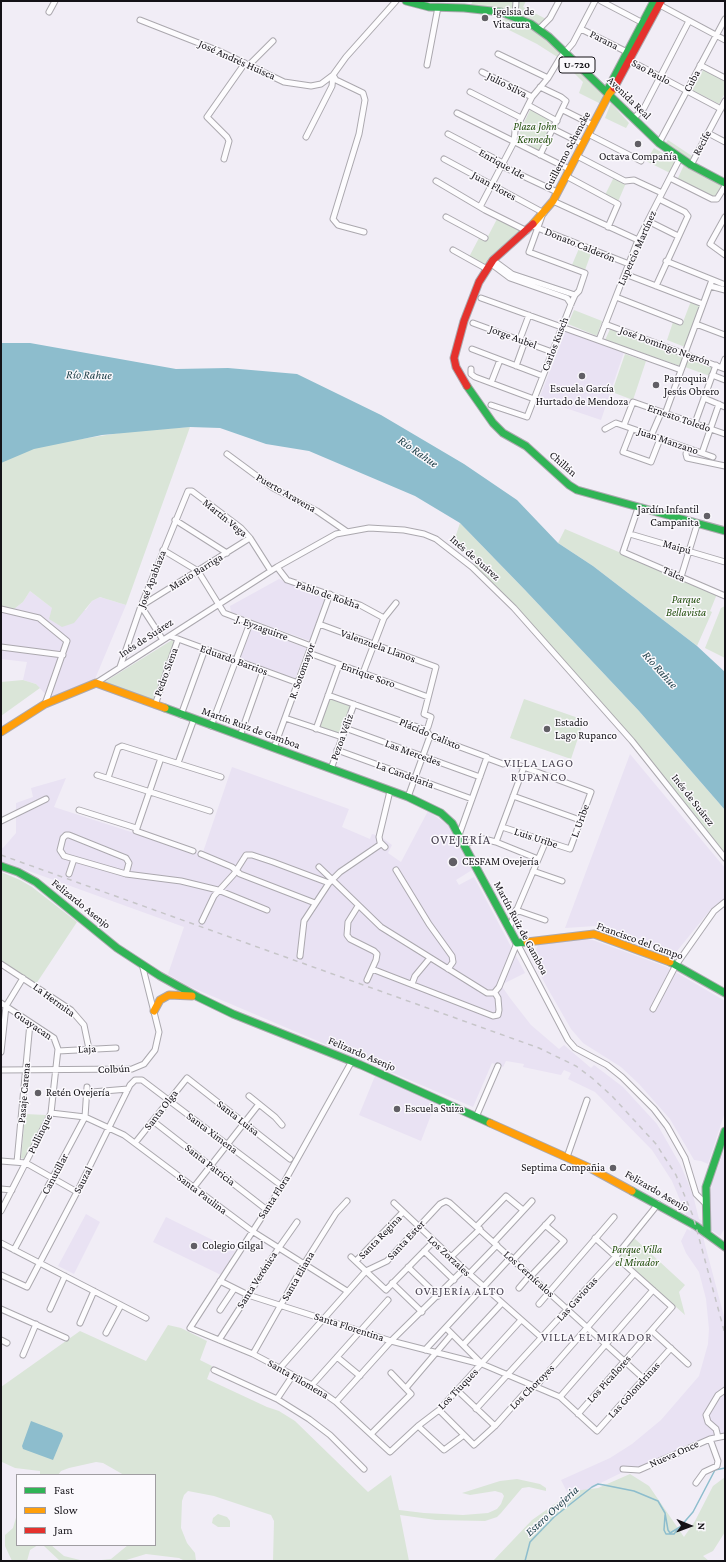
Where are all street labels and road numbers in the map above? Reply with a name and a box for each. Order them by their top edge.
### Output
street label: Parana [588,27,620,53]
street label: José Andrés Huisca [197,37,277,83]
street label: Sao Paulo [629,56,673,88]
road number: U-720 [559,57,595,73]
street label: Cuba [681,68,703,94]
street label: Julio Silva [485,69,529,101]
street label: Avenida Real [604,74,654,122]
street label: Guillermo Schencke [541,109,593,193]
street label: Recife [690,128,714,158]
street label: Enrique Ide [477,146,527,182]
street label: Juan Flores [469,168,519,204]
street label: Lupercio Martínez [615,209,659,287]
street label: Donato Calderón [543,225,617,265]
street label: Carlos Kusch [539,315,571,373]
street label: Jorge Aubel [487,322,539,352]
street label: José Domingo Negrón [618,323,712,369]
street label: Ernesto Toledo [646,401,712,435]
street label: Juan Manzano [636,424,700,458]
street label: Chillán [547,449,579,479]
street label: Puerto Aravena [254,471,318,515]
street label: Martín Vega [200,496,250,540]
street label: Inés de Suárez [447,533,503,583]
street label: Maipú [661,537,693,557]
street label: José Apablaza [135,548,169,610]
street label: Mario Barriga [167,550,225,594]
street label: Talca [661,563,687,585]
street label: Pablo de Rokha [294,578,362,612]
street label: J. Eyzaguirre [234,612,290,644]
street label: Inés de Suárez [116,615,176,661]
street label: Valenzuela Llanos [339,626,417,666]
street label: R. Sotomayor [286,641,318,701]
street label: Eduardo Barrios [198,642,270,678]
street label: Pedro Siena [151,646,181,698]
street label: Enrique Soro [339,659,397,691]
street label: Martín Ruiz de Gamboa [200,704,302,752]
street label: Pezoa Véliz [328,712,356,762]
street label: Plácido Calixto [397,715,463,753]
street label: Las Mercedes [383,737,443,769]
street label: La Candelaria [374,758,436,792]
street label: Inés de Suárez [669,771,717,829]
street label: L. Uribe [568,803,592,839]
street label: Luis Uribe [513,825,559,851]
street label: Felizardo Asenjo [49,876,113,932]
street label: Martín Ruiz de Gamboa [491,879,551,977]
street label: Francisco del Campo [595,919,685,963]
street label: La Hermita [30,980,78,1020]
street label: Guayacan [11,1007,55,1043]
street label: Felizardo Asenjo [326,1034,398,1074]
street label: Laja [77,1042,97,1056]
street label: Pasaje Carena [15,1062,33,1124]
street label: Colbún [98,1062,130,1076]
street label: Santa Olga [141,1087,181,1133]
street label: Santa Luisa [214,1097,262,1139]
street label: Santa Ximena [184,1109,240,1157]
street label: Pullinque [25,1112,55,1156]
street label: Santa Patricia [182,1141,238,1189]
street label: Canutillar [39,1151,71,1197]
street label: Sauzal [71,1164,95,1196]
street label: Felizardo Asenjo [623,1167,691,1215]
street label: Santa Paulina [174,1171,230,1217]
street label: Santa Flora [255,1173,293,1221]
street label: Santa Regina [355,1212,405,1262]
street label: Santa Ester [384,1217,428,1263]
street label: Los Zorzales [425,1233,473,1279]
street label: Los Cernícalos [501,1248,557,1300]
street label: Santa Verónica [234,1249,280,1311]
street label: Santa Eliana [279,1249,317,1303]
street label: Las Gaviotas [554,1274,600,1324]
street label: Santa Florentina [312,1310,386,1344]
street label: Los Picaflores [584,1352,634,1406]
street label: Santa Filomena [265,1356,331,1402]
street label: Las Golondrinas [605,1359,663,1421]
street label: Los Choroyes [507,1362,557,1412]
street label: Los Tiuques [435,1365,481,1413]
street label: Nueva Once [647,1437,701,1471]

